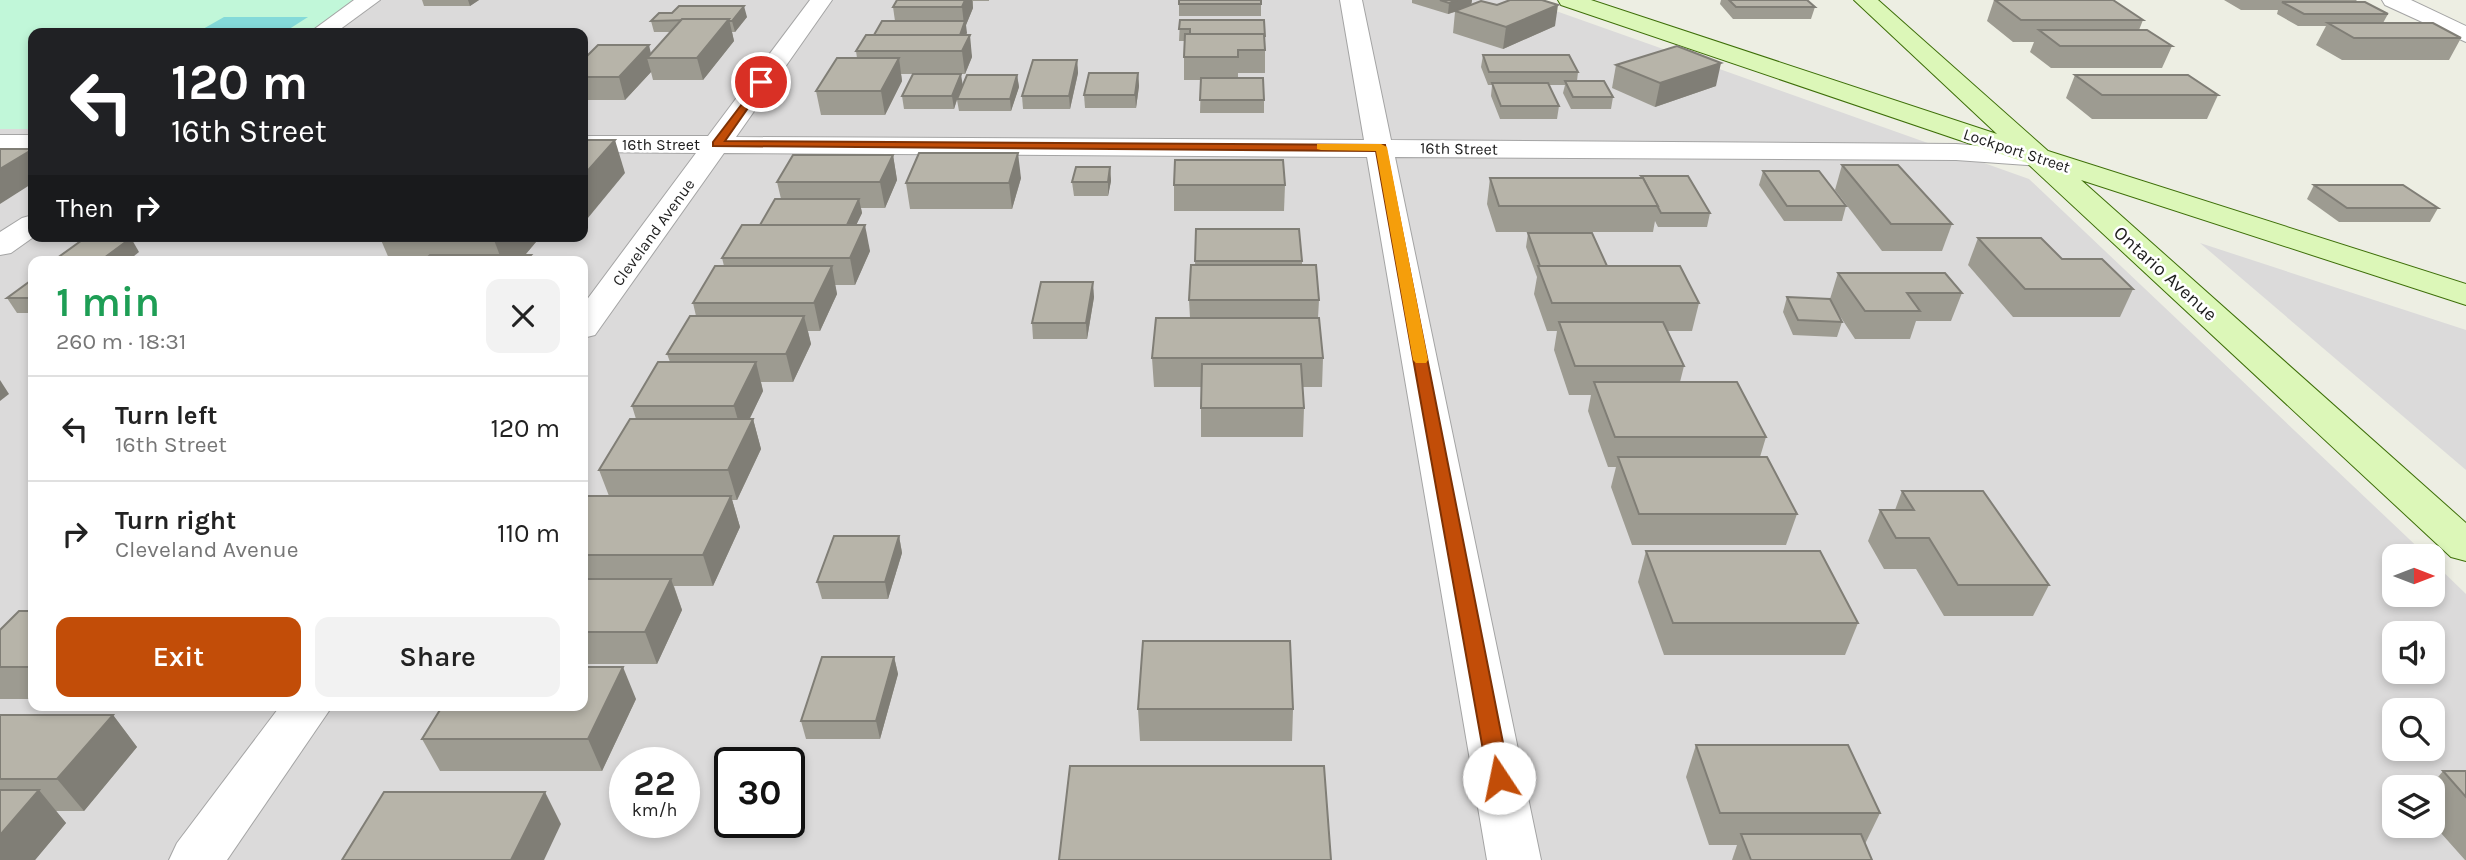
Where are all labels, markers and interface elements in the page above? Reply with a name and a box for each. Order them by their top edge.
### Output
pin [731,52,791,112]
text: 120 m [171,54,308,111]
icon: left [56,56,147,147]
icon: arrive [742,63,780,101]
text: 16th Street [171,113,327,150]
street label: Lockport Street [1961,124,2073,177]
street label: 16th Street [622,135,700,154]
street label: 16th Street [1420,138,1498,159]
street label: Cleveland Avenue [608,175,699,290]
icon: right [128,189,166,227]
text: Then [56,193,114,224]
street label: Ontario Avenue [2109,222,2221,326]
text: 1 min [56,277,160,327]
button: close [486,279,560,353]
text: 260 m · 18:31 [56,328,186,355]
text: Turn left [115,400,217,431]
icon: left [56,410,94,448]
text: 120 m [490,413,560,444]
text: 16th Street [115,431,227,458]
text: Turn right [115,505,236,536]
icon: right [56,515,94,553]
text: 110 m [497,518,560,549]
text: Cleveland Avenue [115,536,298,563]
north arrow [2382,544,2445,607]
map controls [2382,544,2445,838]
button: Exit [56,617,301,697]
button: Share [315,617,560,697]
button: sound [2382,621,2445,684]
button: search [2382,698,2445,761]
position arrow [1462,741,1536,815]
speed limit sign: 30 [714,747,805,838]
text: 22 [633,763,676,804]
button: layers [2382,775,2445,838]
text: km/h [632,799,677,821]

